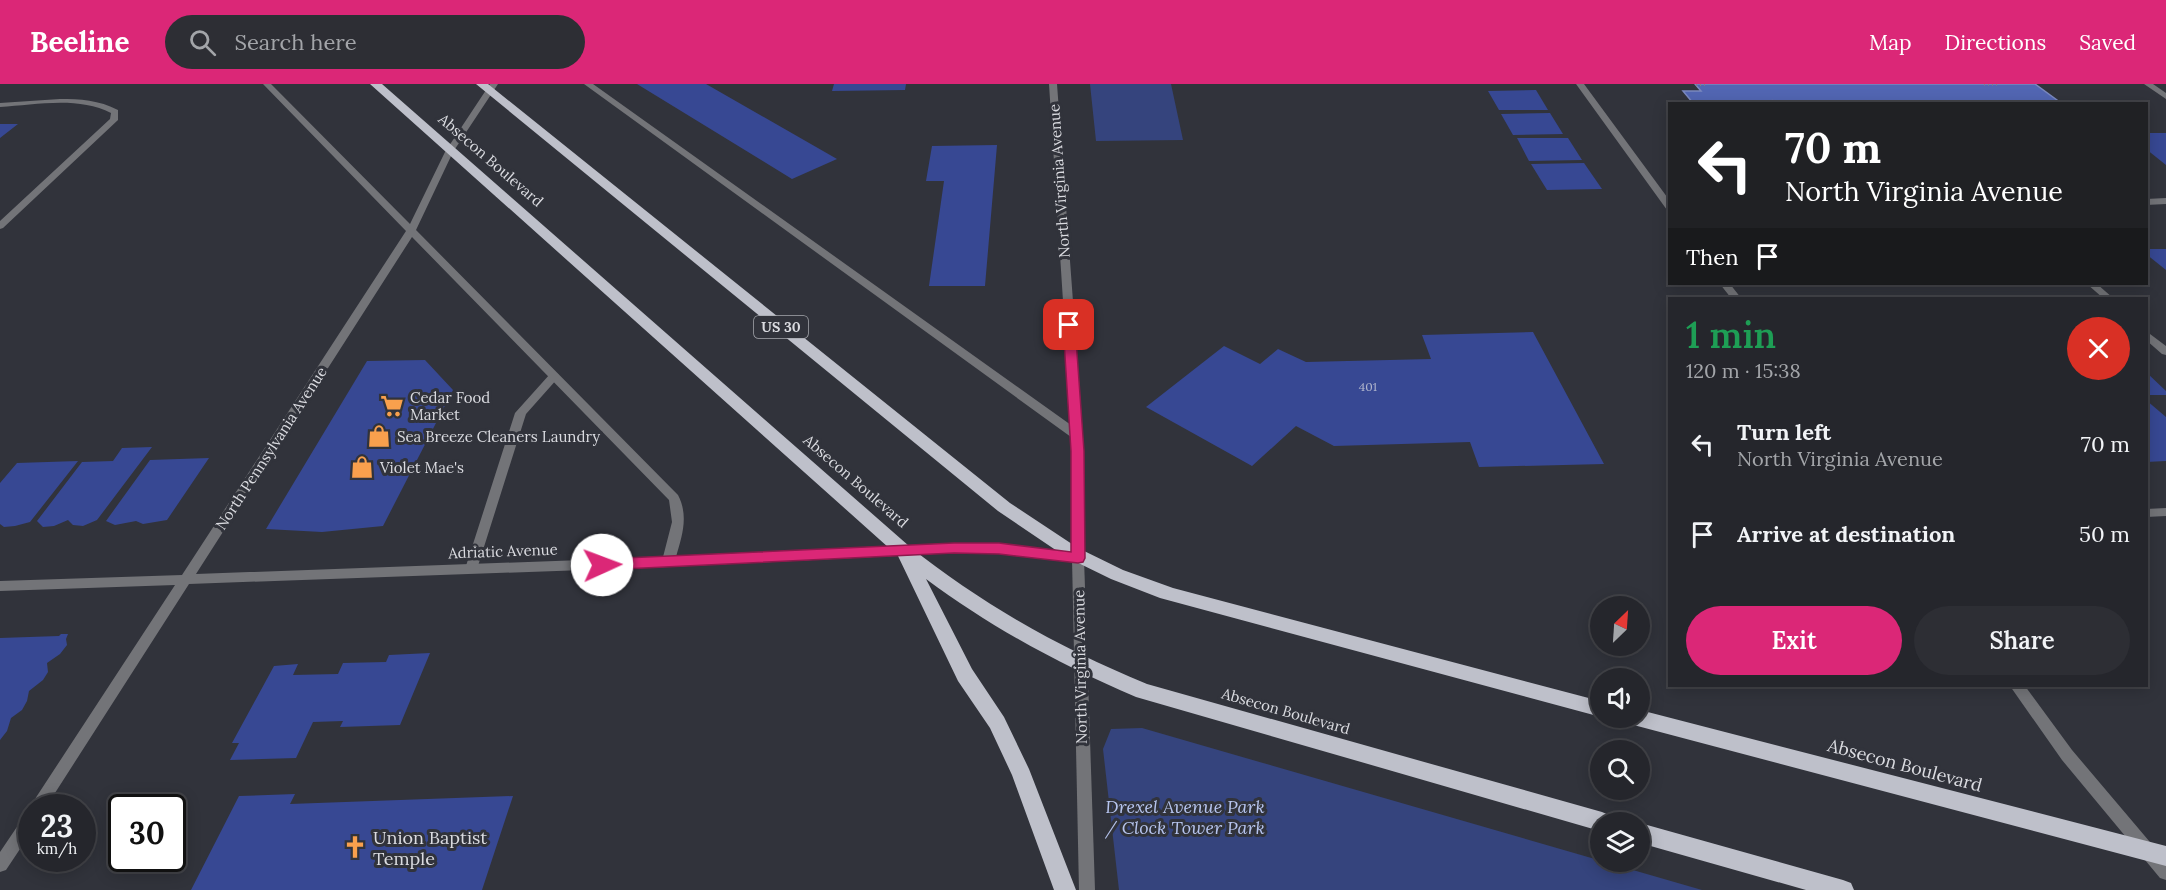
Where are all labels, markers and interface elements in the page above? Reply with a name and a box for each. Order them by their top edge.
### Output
search box [165,15,585,69]
text: Beeline [30,24,129,60]
icon: search [186,26,219,59]
text: Search here [234,28,357,56]
text: Map [1869,29,1912,56]
text: Directions [1945,29,2046,56]
text: Saved [2079,29,2136,56]
street label: North Virginia Avenue [1044,103,1074,259]
street label: Absecon Boulevard [434,109,547,211]
text: 70 m [1785,121,1881,175]
icon: left [1686,126,1764,204]
text: North Virginia Avenue [1785,174,2063,208]
icon: arrive [1751,240,1784,273]
text: Then [1686,243,1739,271]
pin [1043,299,1094,350]
icon: arrive [1052,308,1085,341]
text: 1 min [1686,312,1776,358]
road number: US 30 [754,316,808,338]
button: close [2067,317,2130,380]
text: 120 m · 15:38 [1686,358,1801,383]
street label: North Pennsylvania Avenue [211,363,331,533]
house number: 401 [1359,379,1377,394]
place label: Cedar Food Market [410,388,490,424]
supermarket icon: Cedar Food Market [379,393,405,419]
text: Turn left [1737,418,1831,446]
shop icon: Sea Breeze Cleaners Laundry [366,423,392,449]
place label: Sea Breeze Cleaners Laundry [397,427,600,446]
icon: left [1686,428,1719,461]
street label: Absecon Boulevard [799,430,912,532]
text: 70 m [2081,430,2130,458]
text: North Virginia Avenue [1737,446,1943,471]
shop icon: Violet Mae's [349,454,375,480]
place label: Violet Mae's [379,458,464,477]
icon: arrive [1686,518,1719,551]
text: Arrive at destination [1737,520,1955,548]
text: 50 m [2079,520,2130,548]
position arrow [570,533,634,597]
street label: Adriatic Avenue [447,540,558,562]
street label: North Virginia Avenue [1069,590,1091,744]
north arrow [1590,596,1650,656]
map controls [1590,596,1650,872]
button: Exit [1686,606,1902,675]
button: Share [1914,606,2130,675]
button: sound [1590,668,1650,728]
street label: Absecon Boulevard [1219,683,1352,738]
street label: Absecon Boulevard [1824,733,1985,797]
button: search [1590,740,1650,800]
speed limit sign: 30 [108,794,186,872]
park label: Drexel Avenue Park / Clock Tower Park [1104,795,1265,839]
text: 23 [41,807,73,845]
button: layers [1590,812,1650,872]
place label: Union Baptist Temple [373,826,487,870]
church icon: Union Baptist Temple [342,834,368,860]
text: km/h [37,839,77,858]

